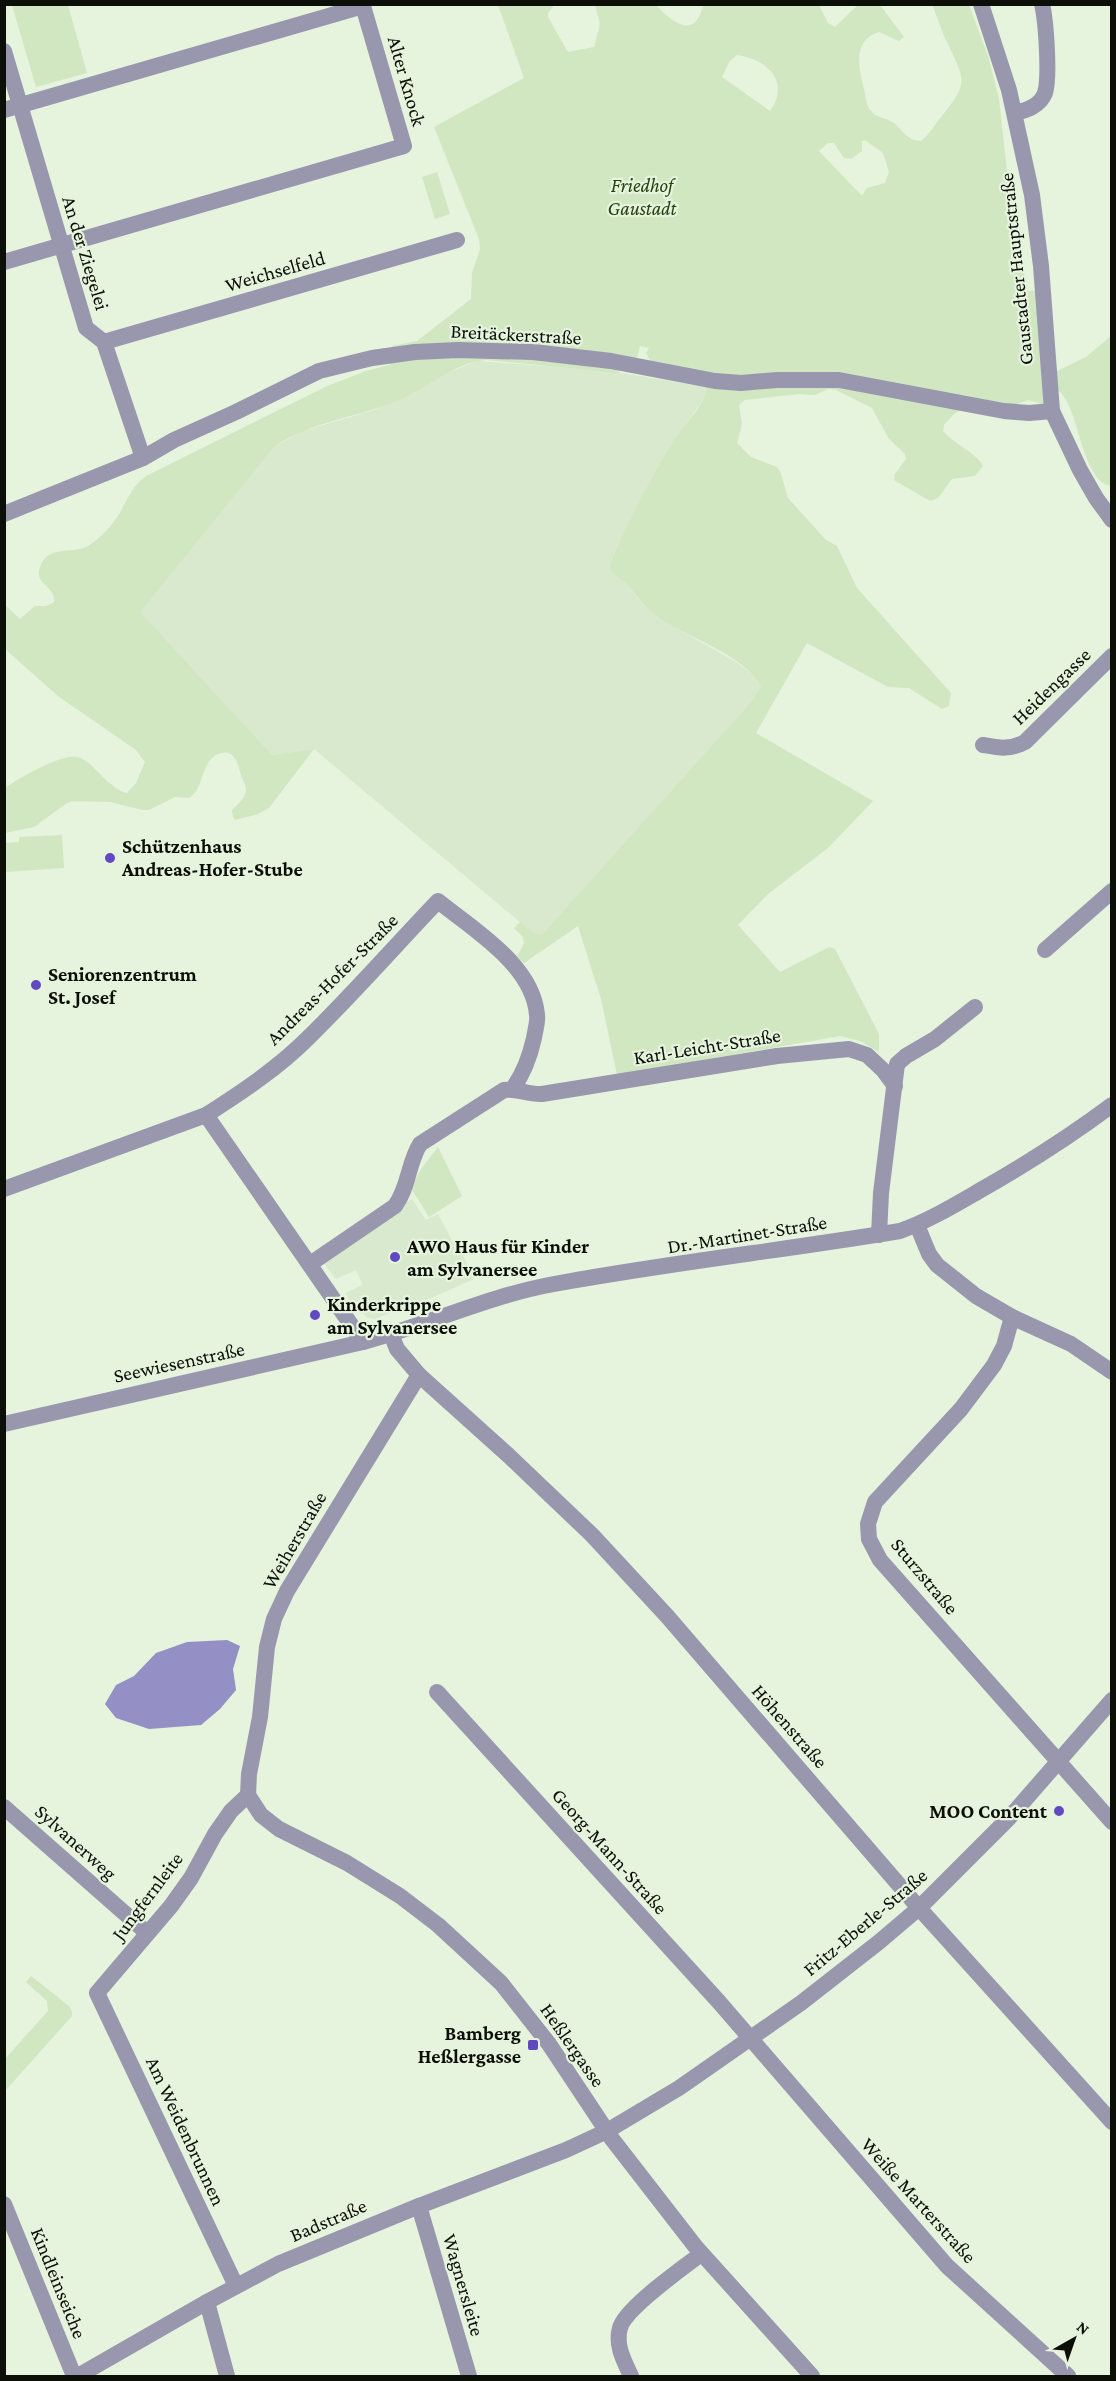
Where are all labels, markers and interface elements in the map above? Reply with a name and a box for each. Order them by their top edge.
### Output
street label: Alter Knock [384,33,430,129]
street label: Gaustadter Hauptstraße [995,172,1038,366]
park label: Friedhof Gaustadt [608,174,678,219]
street label: An der Ziegelei [57,193,114,313]
street label: Weichselfeld [223,246,328,296]
street label: Breitäckerstraße [450,320,582,348]
street label: Heidengasse [1007,643,1096,730]
place label: Schützenhaus Andreas-Hofer-Stube [121,835,303,880]
marker: Schützenhaus Andreas-Hofer-Stube [103,851,117,865]
street label: Andreas-Hofer-Straße [262,909,402,1049]
place label: Seniorenzentrum St. Josef [48,963,197,1008]
marker: Seniorenzentrum St. Josef [29,978,43,992]
street label: Karl-Leicht-Straße [632,1023,782,1068]
street label: Dr.-Martinet-Straße [666,1210,829,1257]
place label: AWO Haus für Kinder am Sylvanersee [406,1235,589,1280]
marker: AWO Haus für Kinder am Sylvanersee [388,1250,402,1264]
place label: Kinderkrippe am Sylvanersee [327,1293,457,1338]
marker: Kinderkrippe am Sylvanersee [308,1308,322,1322]
street label: Seewiesenstraße [111,1337,247,1387]
street label: Weiherstraße [257,1487,331,1592]
street label: Sturzstraße [887,1534,963,1619]
street label: Höhenstraße [748,1680,832,1772]
street label: Georg-Mann-Straße [547,1784,672,1919]
street label: Sylvanerweg [30,1800,121,1885]
place label: MOO Content [929,1800,1048,1822]
marker: MOO Content [1052,1804,1066,1818]
street label: Jungfernleite [106,1848,188,1946]
street label: Fritz-Eberle-Straße [799,1864,931,1980]
street label: Heßlergasse [535,1999,610,2092]
place label: Bamberg Heßlergasse [418,2022,521,2067]
marker: Bamberg Heßlergasse [526,2038,540,2052]
street label: Am Weidenbrunnen [142,2053,230,2209]
street label: Weiße Marterstraße [857,2133,981,2267]
street label: Badstraße [286,2194,370,2246]
street label: Kindleinseiche [27,2224,91,2342]
street label: Wagnersleite [438,2231,489,2339]
north arrow [1044,2309,1104,2369]
text: N [1074,2318,1093,2338]

